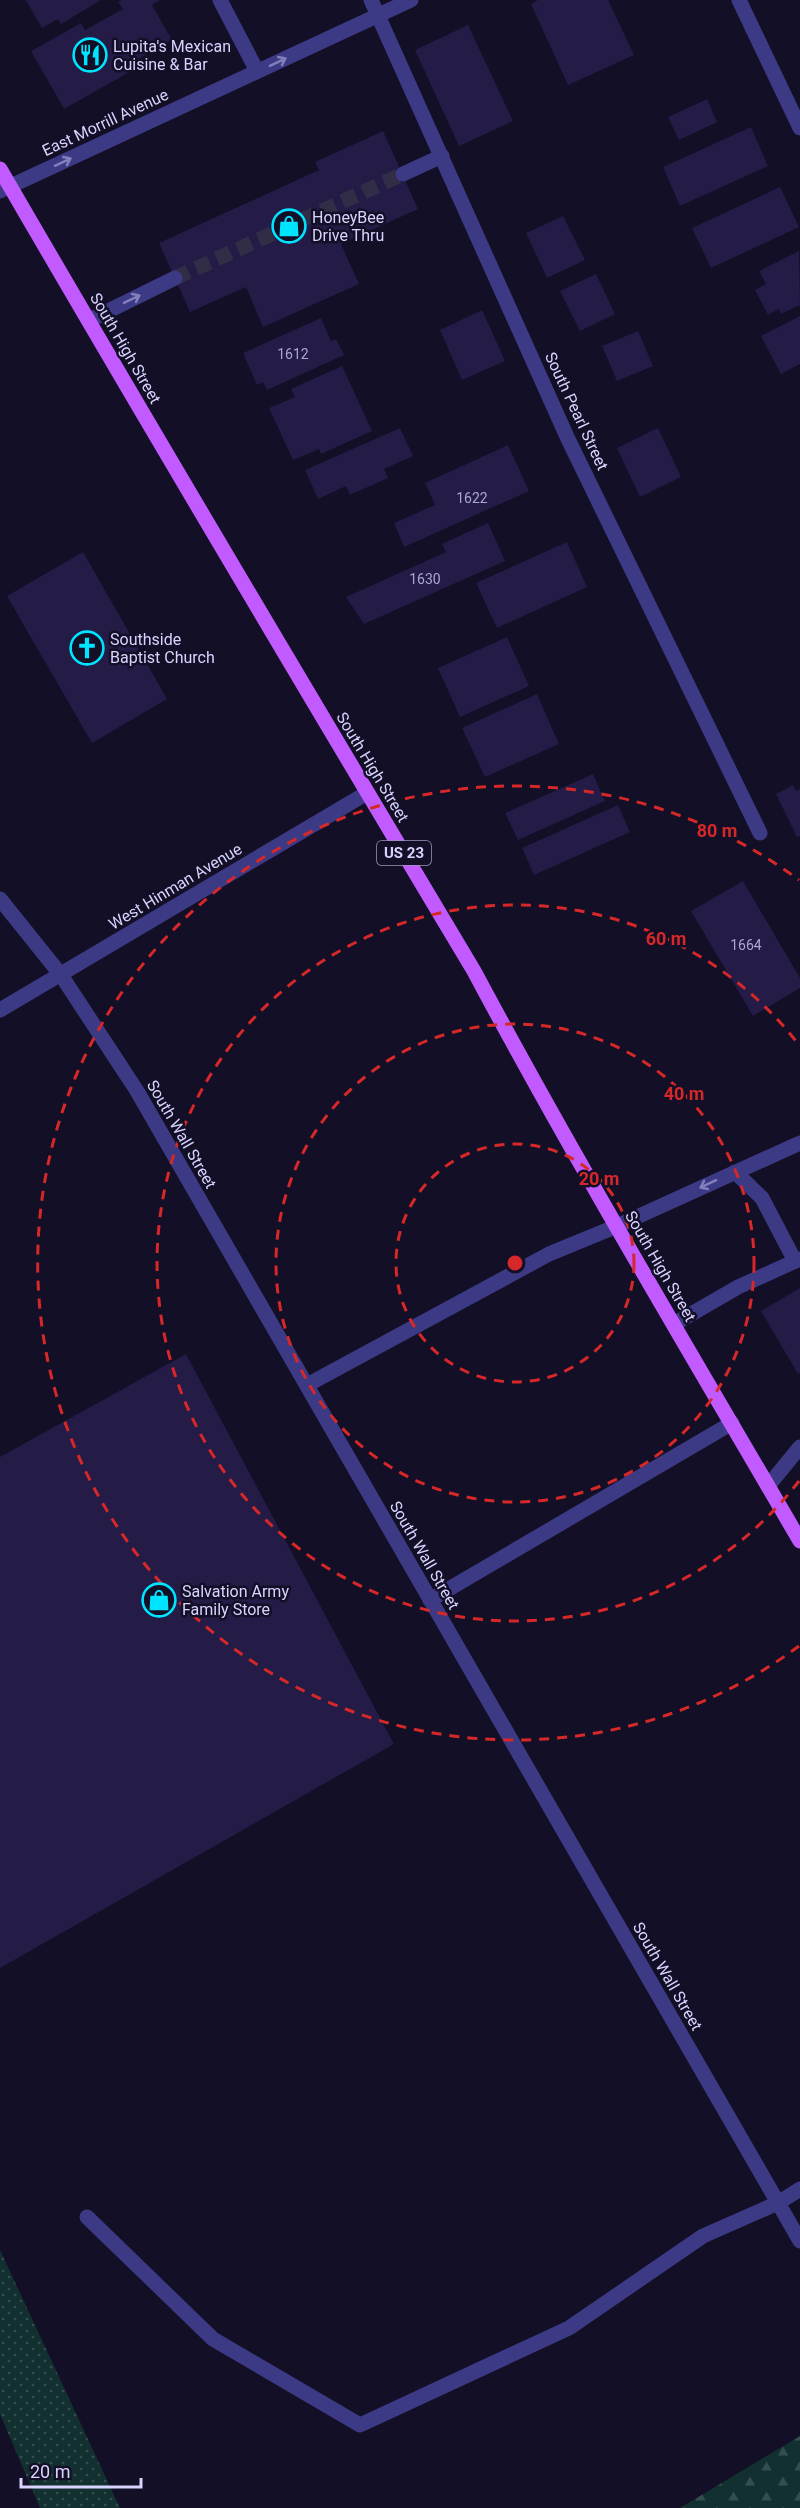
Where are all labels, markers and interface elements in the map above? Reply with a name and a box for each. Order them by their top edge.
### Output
restaurant icon: Lupita's Mexican Cuisine & Bar [72,37,108,73]
place label: Lupita's Mexican Cuisine & Bar [113,37,231,74]
one-way arrow [268,55,286,67]
street label: East Morrill Avenue [39,85,171,160]
one-way arrow [53,155,71,167]
shop icon: HoneyBee Drive Thru [271,208,307,244]
place label: HoneyBee Drive Thru [312,208,384,245]
street label: South High Street [86,289,165,407]
one-way arrow [123,293,141,304]
house number: 1612 [277,346,309,362]
street label: South Pearl Street [541,349,612,473]
house number: 1622 [456,490,488,506]
house number: 1630 [409,571,441,587]
church icon: Southside Baptist Church [69,630,105,666]
place label: Southside Baptist Church [110,630,215,667]
street label: South High Street [332,709,413,826]
text: 80 m [697,820,737,841]
street label: West Hinman Avenue [105,839,245,934]
road number: US 23 [377,841,431,865]
text: 60 m [646,928,686,949]
house number: 1664 [730,937,762,953]
street label: South Wall Street [143,1077,220,1192]
text: 40 m [664,1083,704,1104]
text: 20 m [579,1168,619,1189]
one-way arrow [700,1179,718,1191]
street label: South High Street [621,1207,700,1325]
centre of rings [505,1253,525,1273]
street label: South Wall Street [386,1498,463,1613]
shop icon: Salvation Army Family Store [141,1582,177,1618]
place label: Salvation Army Family Store [182,1582,289,1619]
street label: South Wall Street [629,1919,706,2034]
scale bar [21,2451,141,2489]
text: 20 m [30,2461,70,2482]

